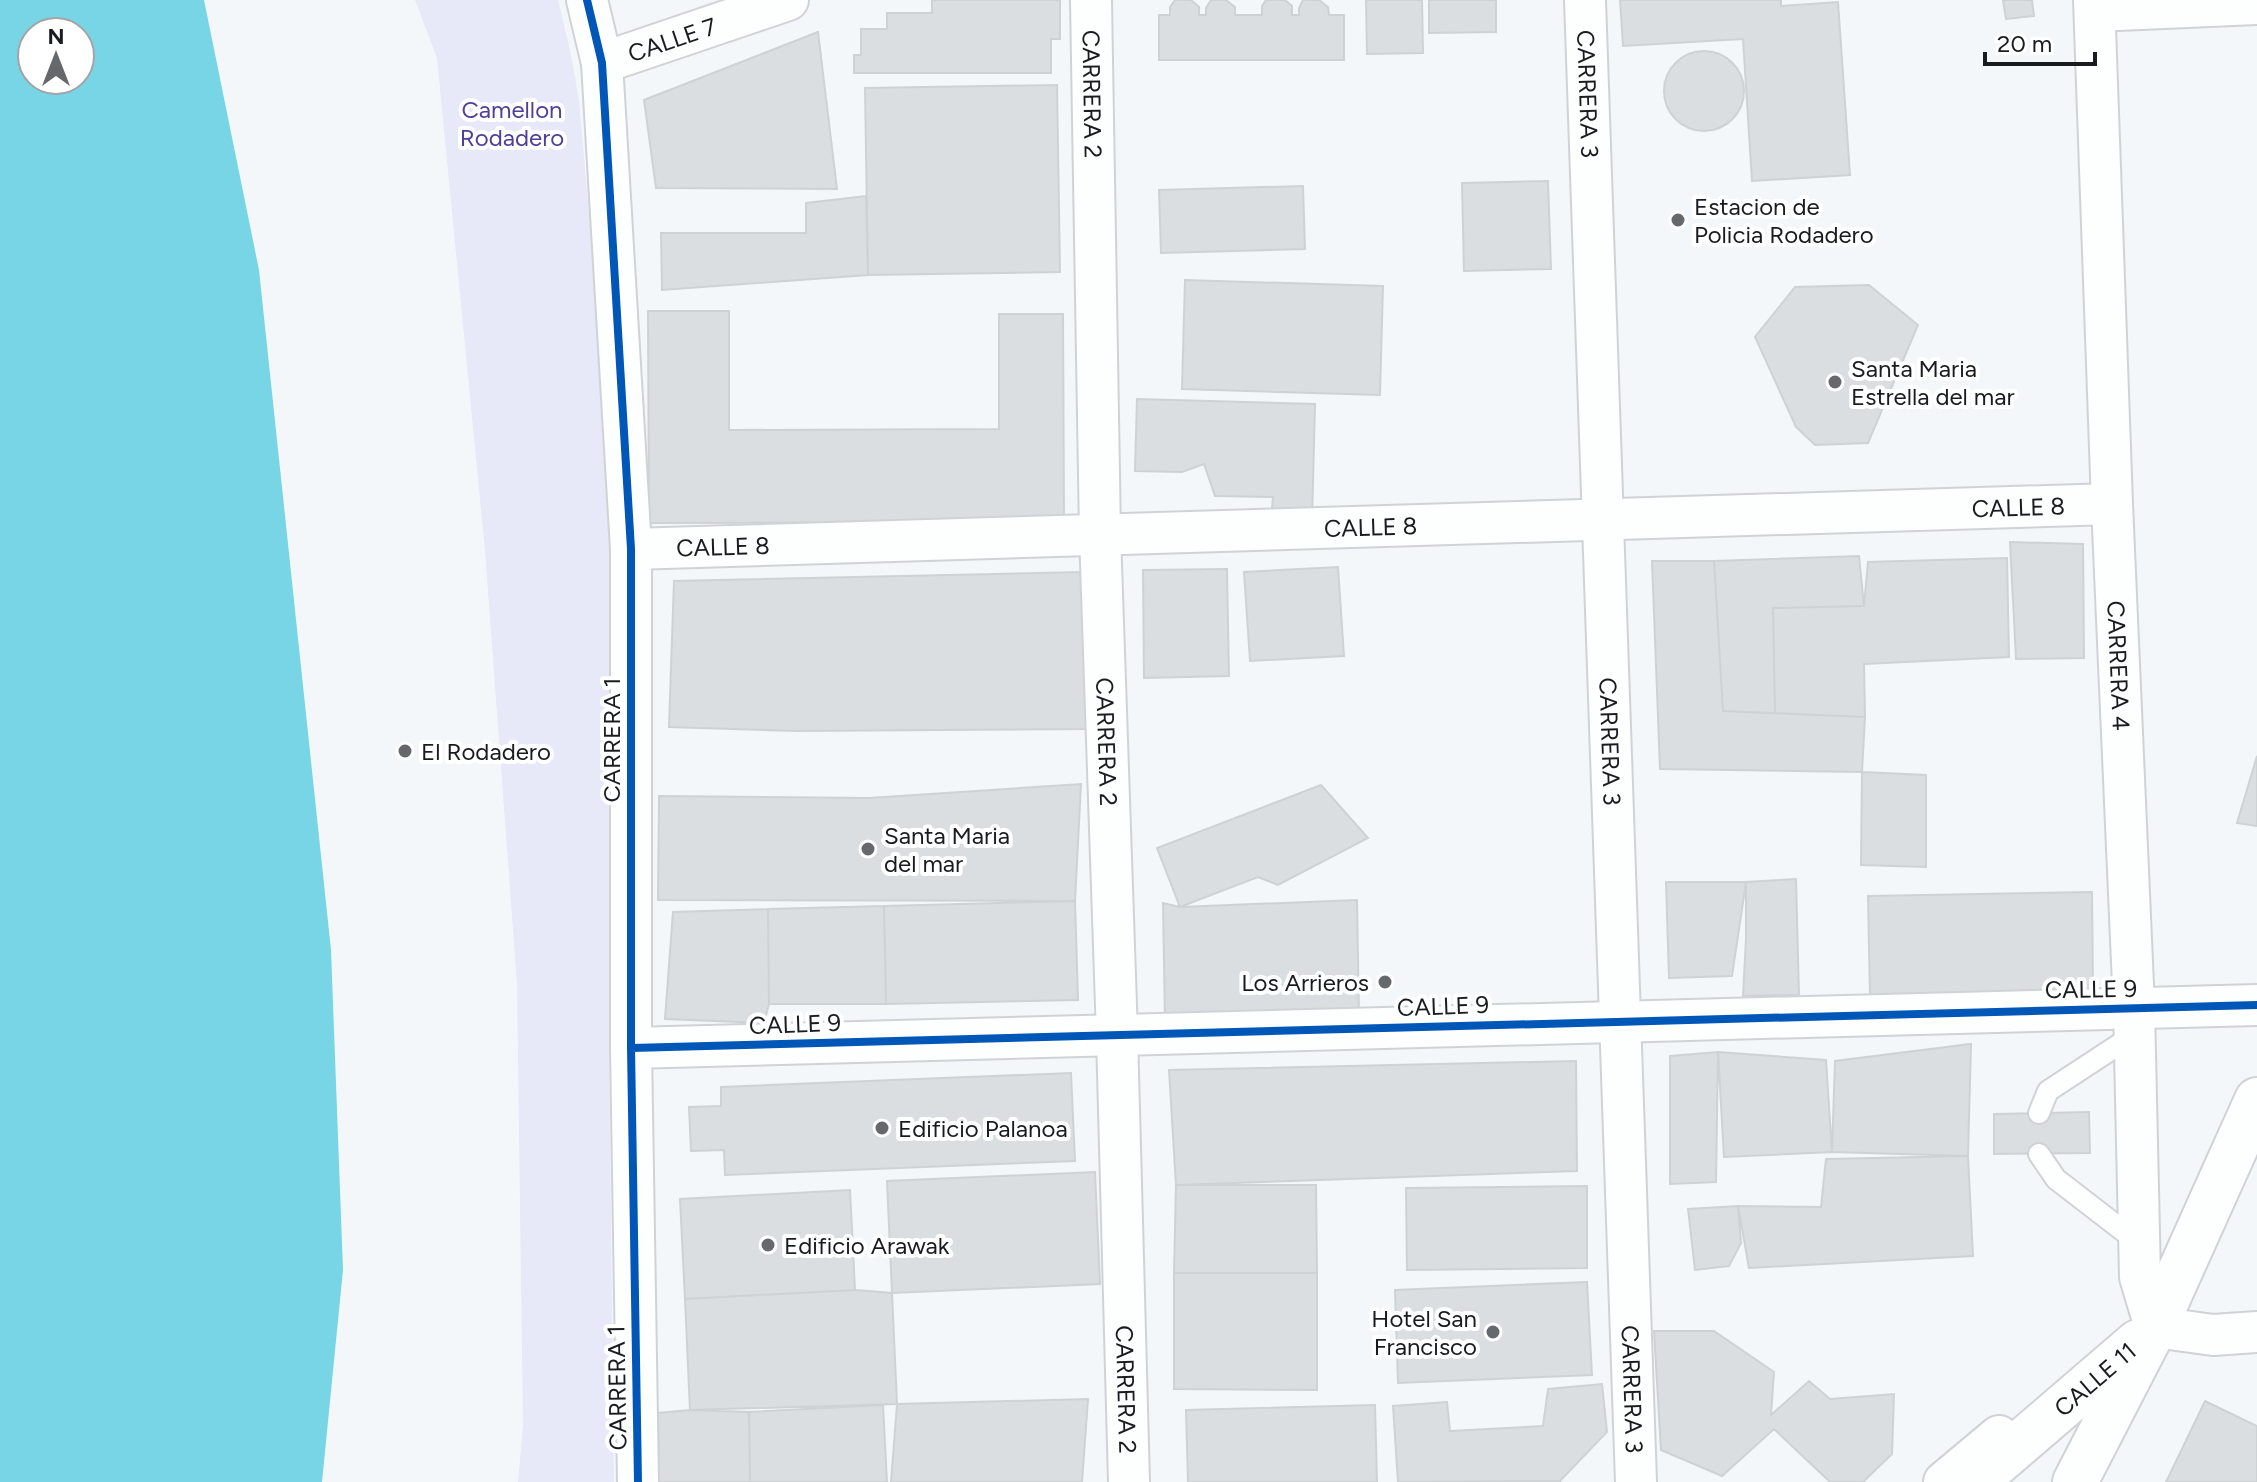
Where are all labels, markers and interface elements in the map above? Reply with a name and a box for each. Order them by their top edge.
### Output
street label: CALLE 7 [624,11,720,68]
north arrow [16,16,96,96]
scale bar [1985,16,2095,66]
text: N [47,23,65,50]
street label: CARRERA 2 [1077,29,1108,158]
street label: CARRERA 3 [1572,29,1605,158]
text: 20 m [1997,29,2052,58]
park label: Camellon Rodadero [460,95,564,152]
place label: Estacion de Policia Rodadero [1694,192,1874,249]
marker: Estacion de Policia Rodadero [1669,211,1687,229]
place label: Santa Maria Estrella del mar [1851,354,2015,411]
marker: Santa Maria Estrella del mar [1826,373,1844,391]
street label: CALLE 8 [1971,491,2065,523]
street label: CALLE 8 [1324,511,1418,542]
street label: CALLE 8 [676,530,770,562]
street label: CARRERA 4 [2102,600,2136,731]
street label: CARRERA 2 [1090,677,1124,807]
street label: CARRERA 3 [1594,677,1627,806]
street label: CARRERA 1 [597,678,626,802]
place label: El Rodadero [421,737,551,766]
marker: El Rodadero [396,742,414,760]
place label: Santa Maria del mar [884,821,1010,878]
marker: Santa Maria del mar [859,840,877,858]
place label: Los Arrieros [1241,968,1369,997]
marker: Los Arrieros [1376,973,1394,991]
street label: CALLE 9 [2045,974,2137,1004]
street label: CALLE 9 [1396,990,1490,1022]
street label: CALLE 9 [748,1008,842,1040]
place label: Edificio Palanoa [898,1114,1068,1143]
marker: Edificio Palanoa [873,1119,891,1137]
place label: Edificio Arawak [784,1231,950,1260]
marker: Edificio Arawak [759,1236,777,1254]
place label: Hotel San Francisco [1371,1304,1477,1361]
marker: Hotel San Francisco [1484,1323,1502,1341]
street label: CARRERA 1 [601,1325,633,1451]
street label: CARRERA 2 [1110,1325,1143,1454]
street label: CARRERA 3 [1616,1325,1650,1454]
street label: CALLE 11 [2048,1336,2142,1422]

